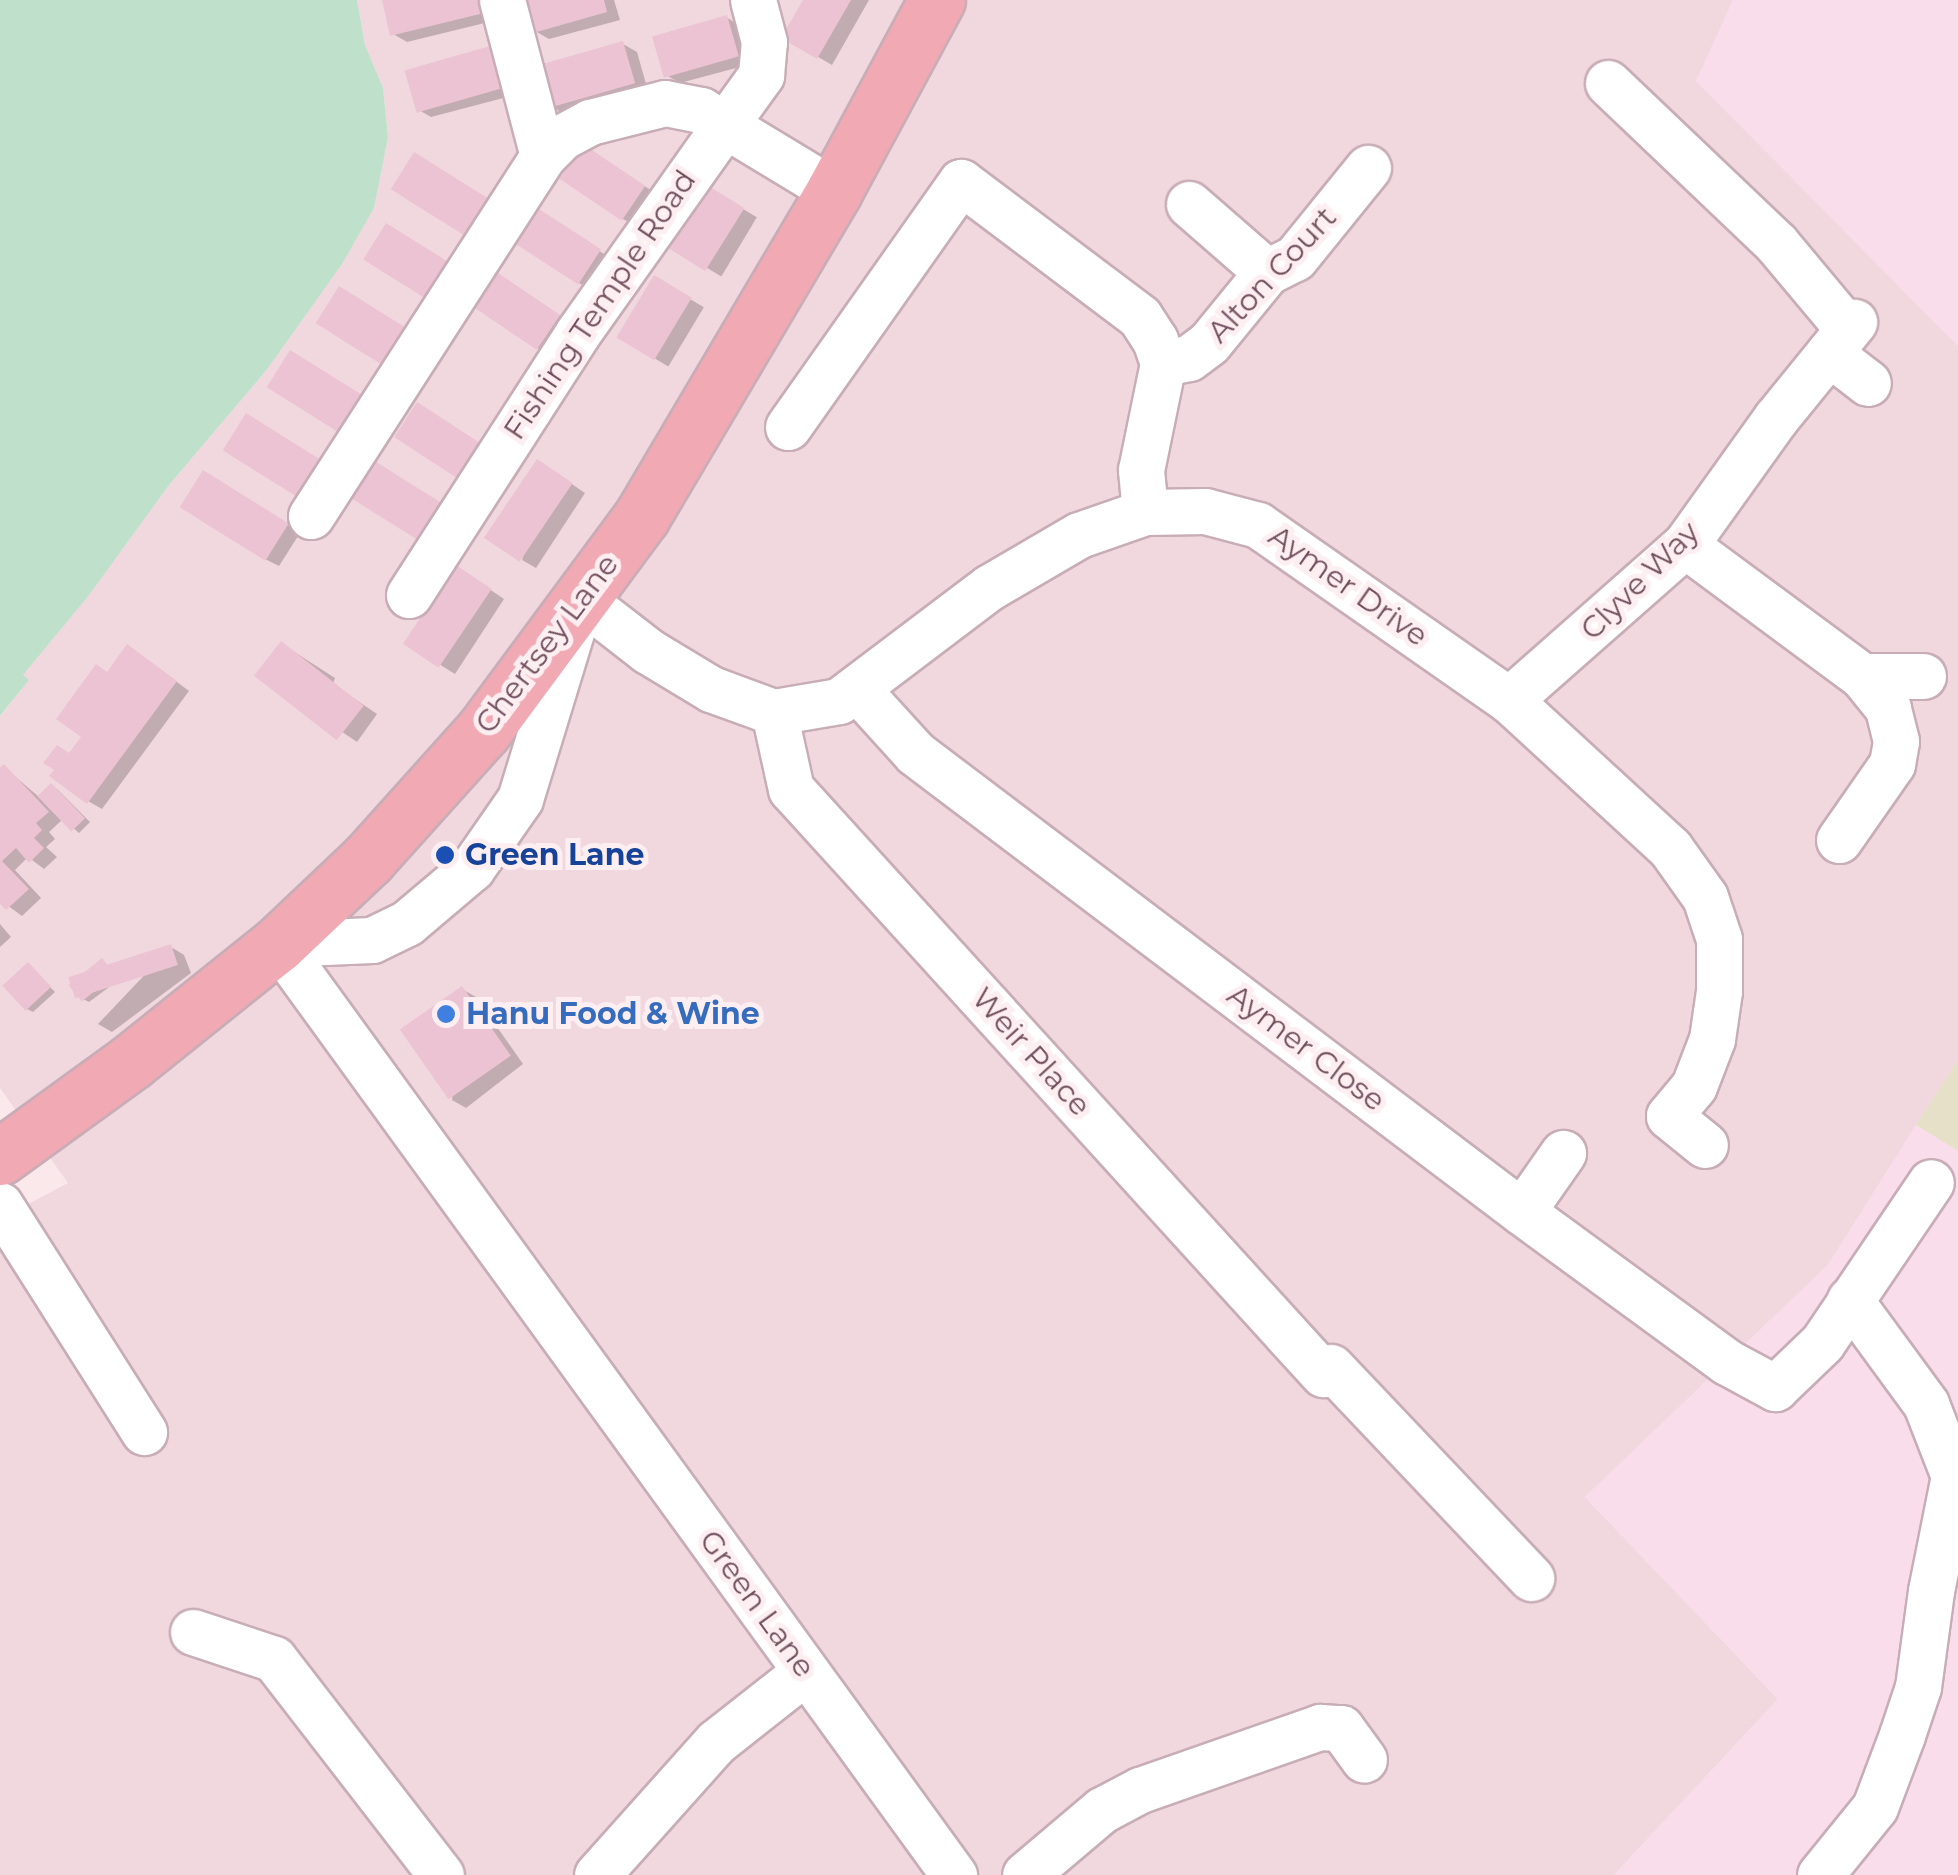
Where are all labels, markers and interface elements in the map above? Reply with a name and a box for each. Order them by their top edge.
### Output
street label: Fishing Temple Road [496,163,704,447]
street label: Alton Court [1200,200,1344,350]
street label: Clyve Way [1573,514,1707,648]
street label: Aymer Drive [1262,518,1434,654]
street label: Chertsey Lane [468,547,626,741]
place label: Green Lane [465,837,644,873]
marker: Green Lane [434,844,456,866]
street label: Aymer Close [1220,977,1392,1119]
street label: Weir Place [964,981,1098,1123]
place label: Hanu Food & Wine [466,996,760,1032]
marker: Hanu Food & Wine [435,1003,457,1025]
street label: Green Lane [692,1523,822,1685]

